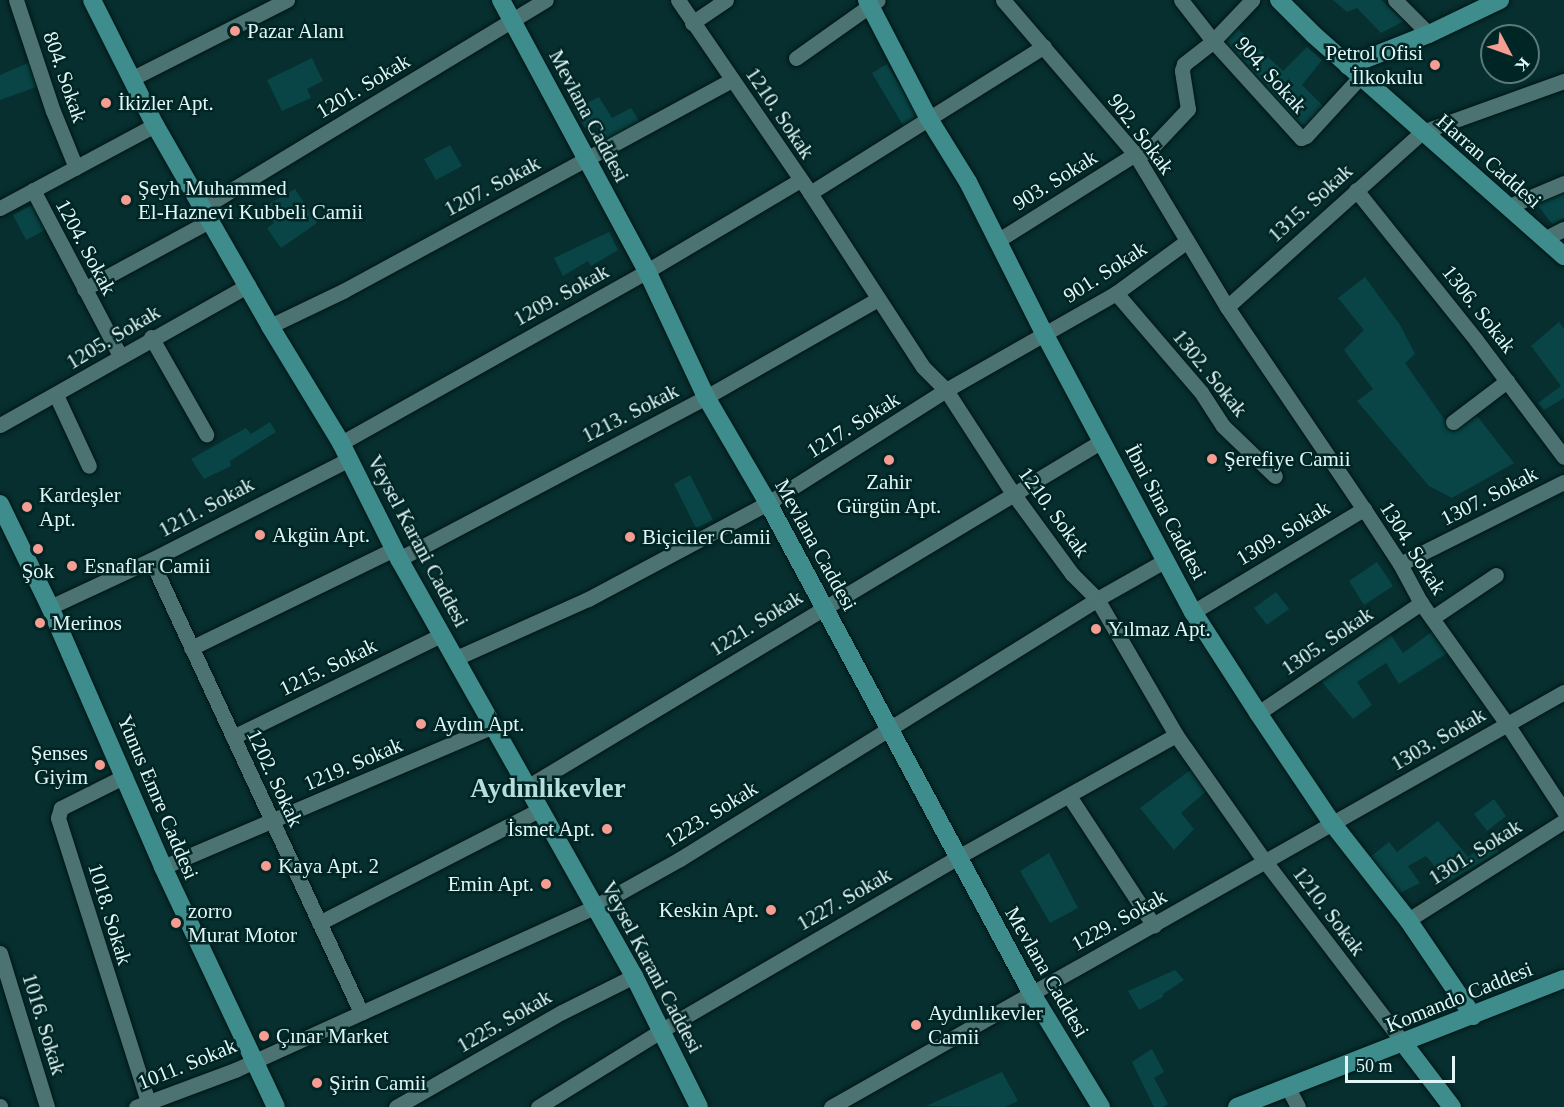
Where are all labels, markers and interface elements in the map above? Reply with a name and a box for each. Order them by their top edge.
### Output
place label: Pazar Alanı [247,18,346,44]
marker: Pazar Alanı [228,24,242,38]
north arrow [1480,24,1540,84]
street label: 804. Sokak [38,28,92,126]
street label: 904. Sokak [1230,31,1312,119]
place label: Petrol Ofisi İlkokulu [1326,40,1423,90]
street label: Mevlana Caddesi [544,45,634,187]
street label: 1201. Sokak [312,48,414,124]
text: K [1512,55,1533,75]
marker: Petrol Ofisi İlkokulu [1428,58,1442,72]
street label: 1210. Sokak [740,62,820,164]
street label: 902. Sokak [1103,89,1179,179]
place label: İkizler Apt. [118,90,215,116]
marker: İkizler Apt. [99,96,113,110]
street label: Harran Caddesi [1431,108,1547,214]
street label: 903. Sokak [1008,144,1102,216]
street label: 1207. Sokak [440,150,544,222]
street label: 1315. Sokak [1263,159,1357,247]
place label: Şeyh Muhammed El-Haznevi Kubbeli Camii [138,175,363,225]
marker: Şeyh Muhammed El-Haznevi Kubbeli Camii [119,193,133,207]
street label: 1204. Sokak [50,195,122,299]
street label: 901. Sokak [1059,236,1151,308]
street label: 1209. Sokak [509,259,613,331]
street label: 1306. Sokak [1437,260,1521,358]
street label: 1205. Sokak [62,299,164,375]
street label: 1302. Sokak [1167,324,1253,422]
street label: 1213. Sokak [578,378,682,448]
street label: 1217. Sokak [802,386,904,464]
street label: İbni Sina Caddesi [1120,440,1212,584]
place label: Şerefiye Camii [1224,446,1351,472]
street label: Veysel Karani Caddesi [362,451,474,631]
marker: Şerefiye Camii [1205,452,1219,466]
marker: Zahir Gürgün Apt. [882,453,896,467]
street label: 1307. Sokak [1437,461,1541,531]
street label: 1210. Sokak [1013,462,1095,562]
place label: Zahir Gürgün Apt. [836,469,942,519]
street label: 1211. Sokak [154,471,258,543]
street label: Mevlana Caddesi [769,475,863,615]
place label: Kardeşler Apt. [39,482,121,532]
street label: 1309. Sokak [1232,495,1334,571]
street label: 1304. Sokak [1374,497,1452,599]
marker: Kardeşler Apt. [20,500,34,514]
place label: Akgün Apt. [272,522,371,548]
place label: Biçiciler Camii [642,524,771,550]
marker: Akgün Apt. [253,528,267,542]
marker: Biçiciler Camii [623,530,637,544]
marker: Şok [31,542,45,556]
place label: Esnaflar Camii [84,553,211,579]
place label: Şok [22,558,54,584]
marker: Esnaflar Camii [65,559,79,573]
street label: 1221. Sokak [705,584,807,662]
street label: 1305. Sokak [1276,601,1378,681]
place label: Merinos [52,610,122,636]
marker: Merinos [33,616,47,630]
place label: Yılmaz Apt. [1108,616,1212,642]
marker: Yılmaz Apt. [1089,622,1103,636]
street label: 1215. Sokak [275,633,381,701]
street label: 1303. Sokak [1386,702,1490,776]
street label: Yunus Emre Caddesi [112,711,204,883]
place label: Aydın Apt. [433,711,526,737]
marker: Aydın Apt. [414,717,428,731]
street label: 1202. Sokak [241,725,309,831]
street label: 1219. Sokak [300,732,406,796]
place label: Şenses Giyim [31,740,88,790]
marker: Şenses Giyim [93,758,107,772]
district label: Aydınlıkevler [470,773,626,805]
street label: 1223. Sokak [660,775,762,853]
street label: 1301. Sokak [1424,813,1526,891]
place label: İsmet Apt. [506,816,595,842]
marker: İsmet Apt. [600,822,614,836]
place label: Kaya Apt. 2 [278,853,380,879]
marker: Kaya Apt. 2 [259,859,273,873]
street label: 1018. Sokak [83,860,137,968]
street label: 1210. Sokak [1287,861,1371,961]
street label: 1227. Sokak [792,862,896,936]
place label: Emin Apt. [447,871,534,897]
marker: Emin Apt. [539,877,553,891]
street label: Veysel Karani Caddesi [596,877,708,1057]
street label: 1229. Sokak [1067,884,1171,956]
place label: Keskin Apt. [658,897,759,923]
place label: zorro Murat Motor [188,898,297,948]
street label: Mevlana Caddesi [999,902,1095,1042]
marker: Keskin Apt. [764,903,778,917]
marker: zorro Murat Motor [169,916,183,930]
street label: Komando Caddesi [1382,956,1536,1038]
street label: 1016. Sokak [17,970,71,1078]
street label: 1225. Sokak [452,984,556,1058]
place label: Aydınlıkevler Camii [928,1000,1043,1050]
marker: Aydınlıkevler Camii [909,1018,923,1032]
place label: Çınar Market [276,1023,389,1049]
marker: Çınar Market [257,1029,271,1043]
street label: 1011. Sokak [134,1033,240,1095]
scale bar [1348,1044,1458,1082]
text: 50 m [1356,1056,1393,1076]
place label: Şirin Camii [329,1070,426,1096]
marker: Şirin Camii [310,1076,324,1090]

